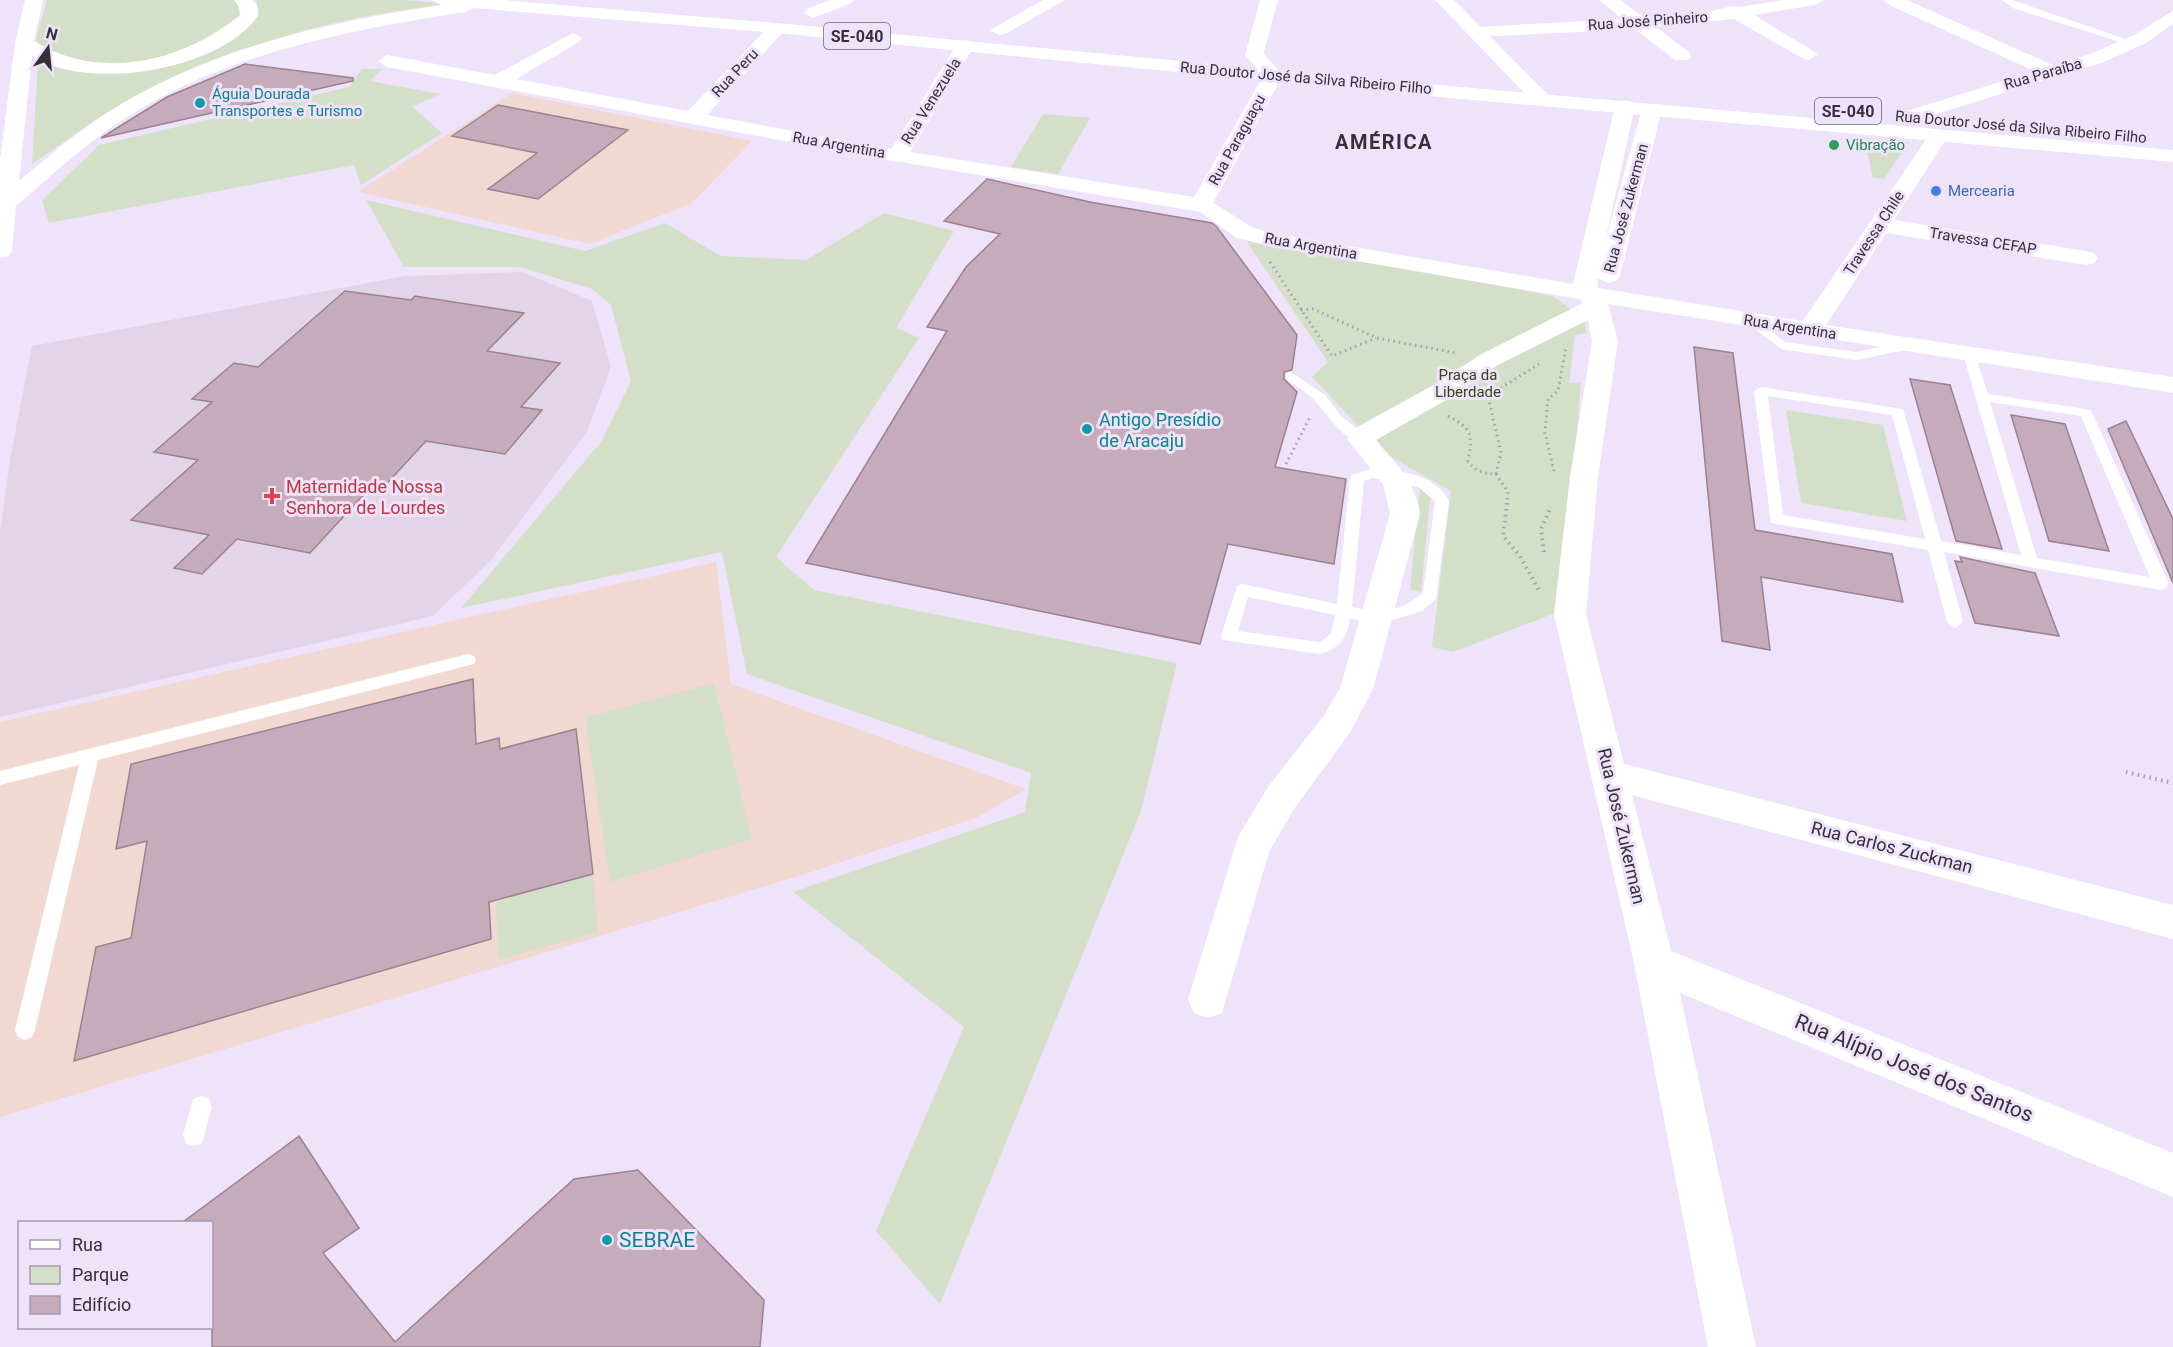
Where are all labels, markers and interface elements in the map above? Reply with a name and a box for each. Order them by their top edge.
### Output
street label: Rua José Pinheiro [1587,8,1709,34]
north arrow [18,18,78,78]
text: N [44,23,60,45]
road number: SE-040 [824,23,890,49]
street label: Rua Peru [708,45,762,101]
street label: Rua Paraíba [2002,54,2084,94]
street label: Rua Venezuela [897,55,965,147]
street label: Rua Doutor José da Silva Ribeiro Filho [1179,58,1433,98]
place label: Águia Dourada Transportes e Turismo [212,85,362,120]
street label: Rua Paraguaçu [1205,92,1269,188]
marker: Águia Dourada Transportes e Turismo [193,96,207,110]
road number: SE-040 [1815,98,1881,124]
street label: Rua Doutor José da Silva Ribeiro Filho [1894,107,2148,147]
street label: Rua Argentina [791,128,887,162]
district label: AMÉRICA [1335,130,1433,154]
place label: Vibração [1846,136,1905,154]
marker: Vibração [1827,138,1841,152]
street label: Rua José Zukerman [1600,142,1652,274]
place label: Mercearia [1948,182,2015,200]
marker: Mercearia [1929,184,1943,198]
street label: Travessa Chile [1840,187,1908,279]
street label: Travessa CEFAP [1928,224,2038,258]
street label: Rua Argentina [1263,229,1359,263]
street label: Rua Argentina [1742,311,1838,343]
park label: Praça da Liberdade [1435,366,1501,401]
place label: Antigo Presídio de Aracaju [1099,409,1221,451]
marker: Antigo Presídio de Aracaju [1080,422,1094,436]
place label: Maternidade Nossa Senhora de Lourdes [286,476,445,518]
marker: Maternidade Nossa Senhora de Lourdes [263,487,281,505]
street label: Rua José Zukerman [1594,746,1650,906]
street label: Rua Carlos Zuckman [1809,817,1975,877]
street label: Rua Alípio José dos Santos [1791,1009,2037,1127]
legend [18,1221,213,1329]
place label: SEBRAE [619,1228,695,1252]
marker: SEBRAE [600,1233,614,1247]
text: Rua [72,1234,103,1255]
text: Parque [72,1264,129,1285]
text: Edifício [72,1294,131,1315]

